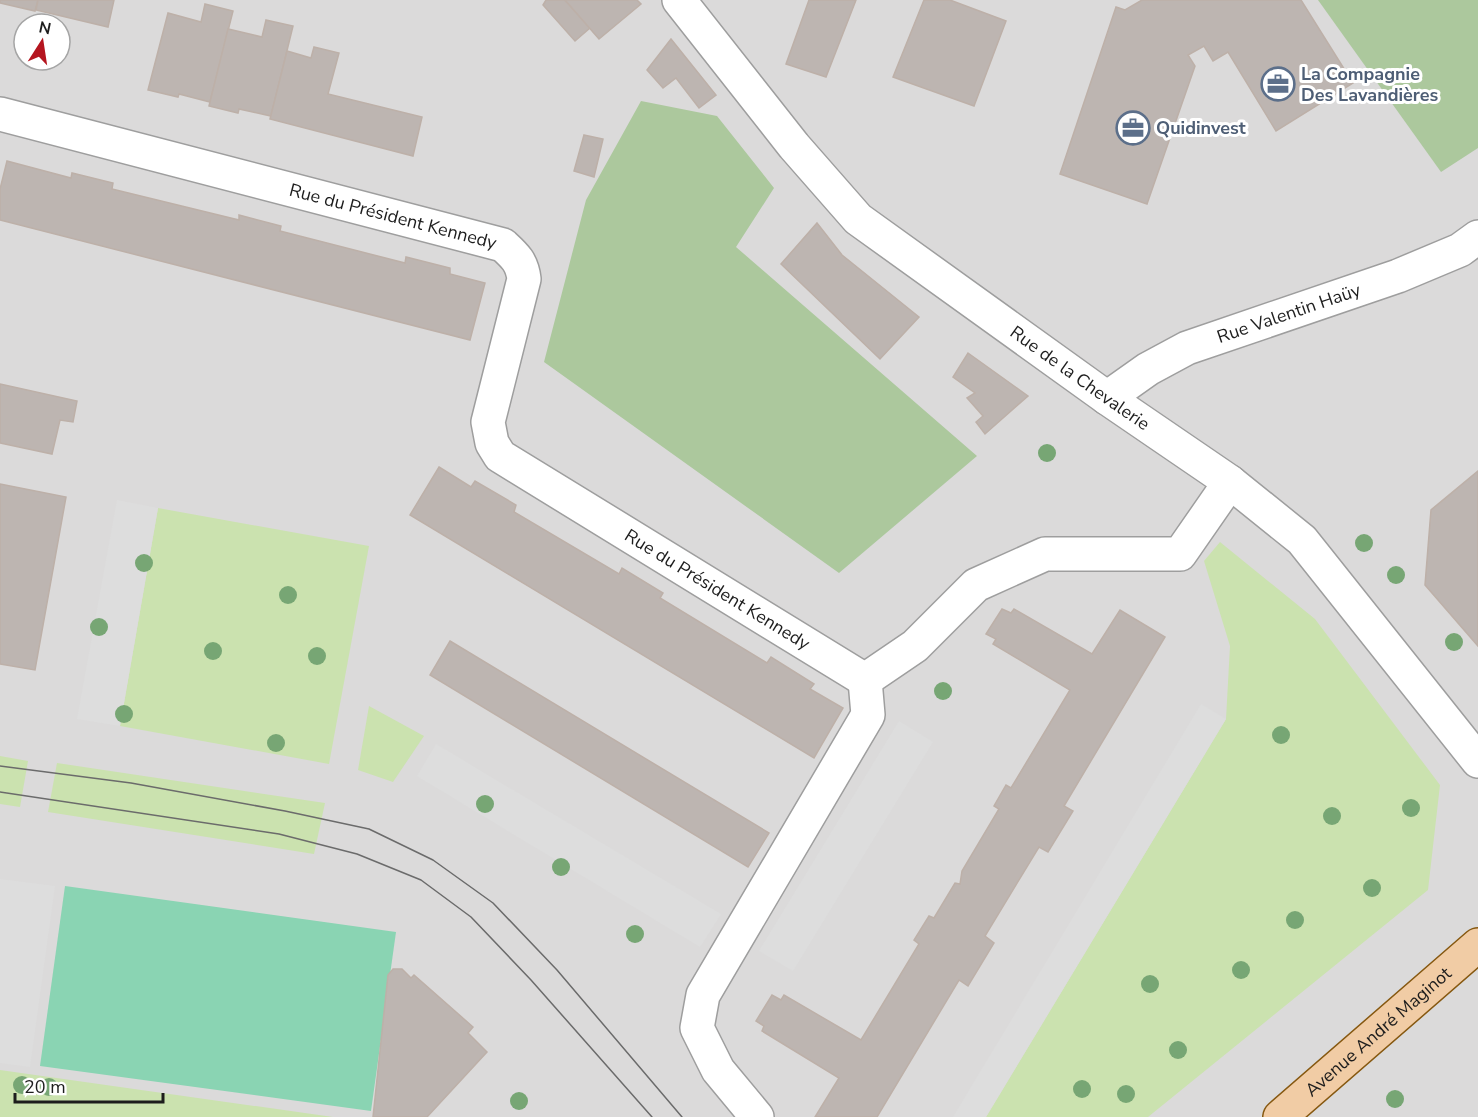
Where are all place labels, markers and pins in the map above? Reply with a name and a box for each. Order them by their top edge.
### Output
place label: La Compagnie Des Lavandières [1301,62,1438,107]
office icon: La Compagnie Des Lavandières [1260,66,1296,102]
office icon: Quidinvest [1115,110,1151,146]
place label: Quidinvest [1156,116,1246,140]

